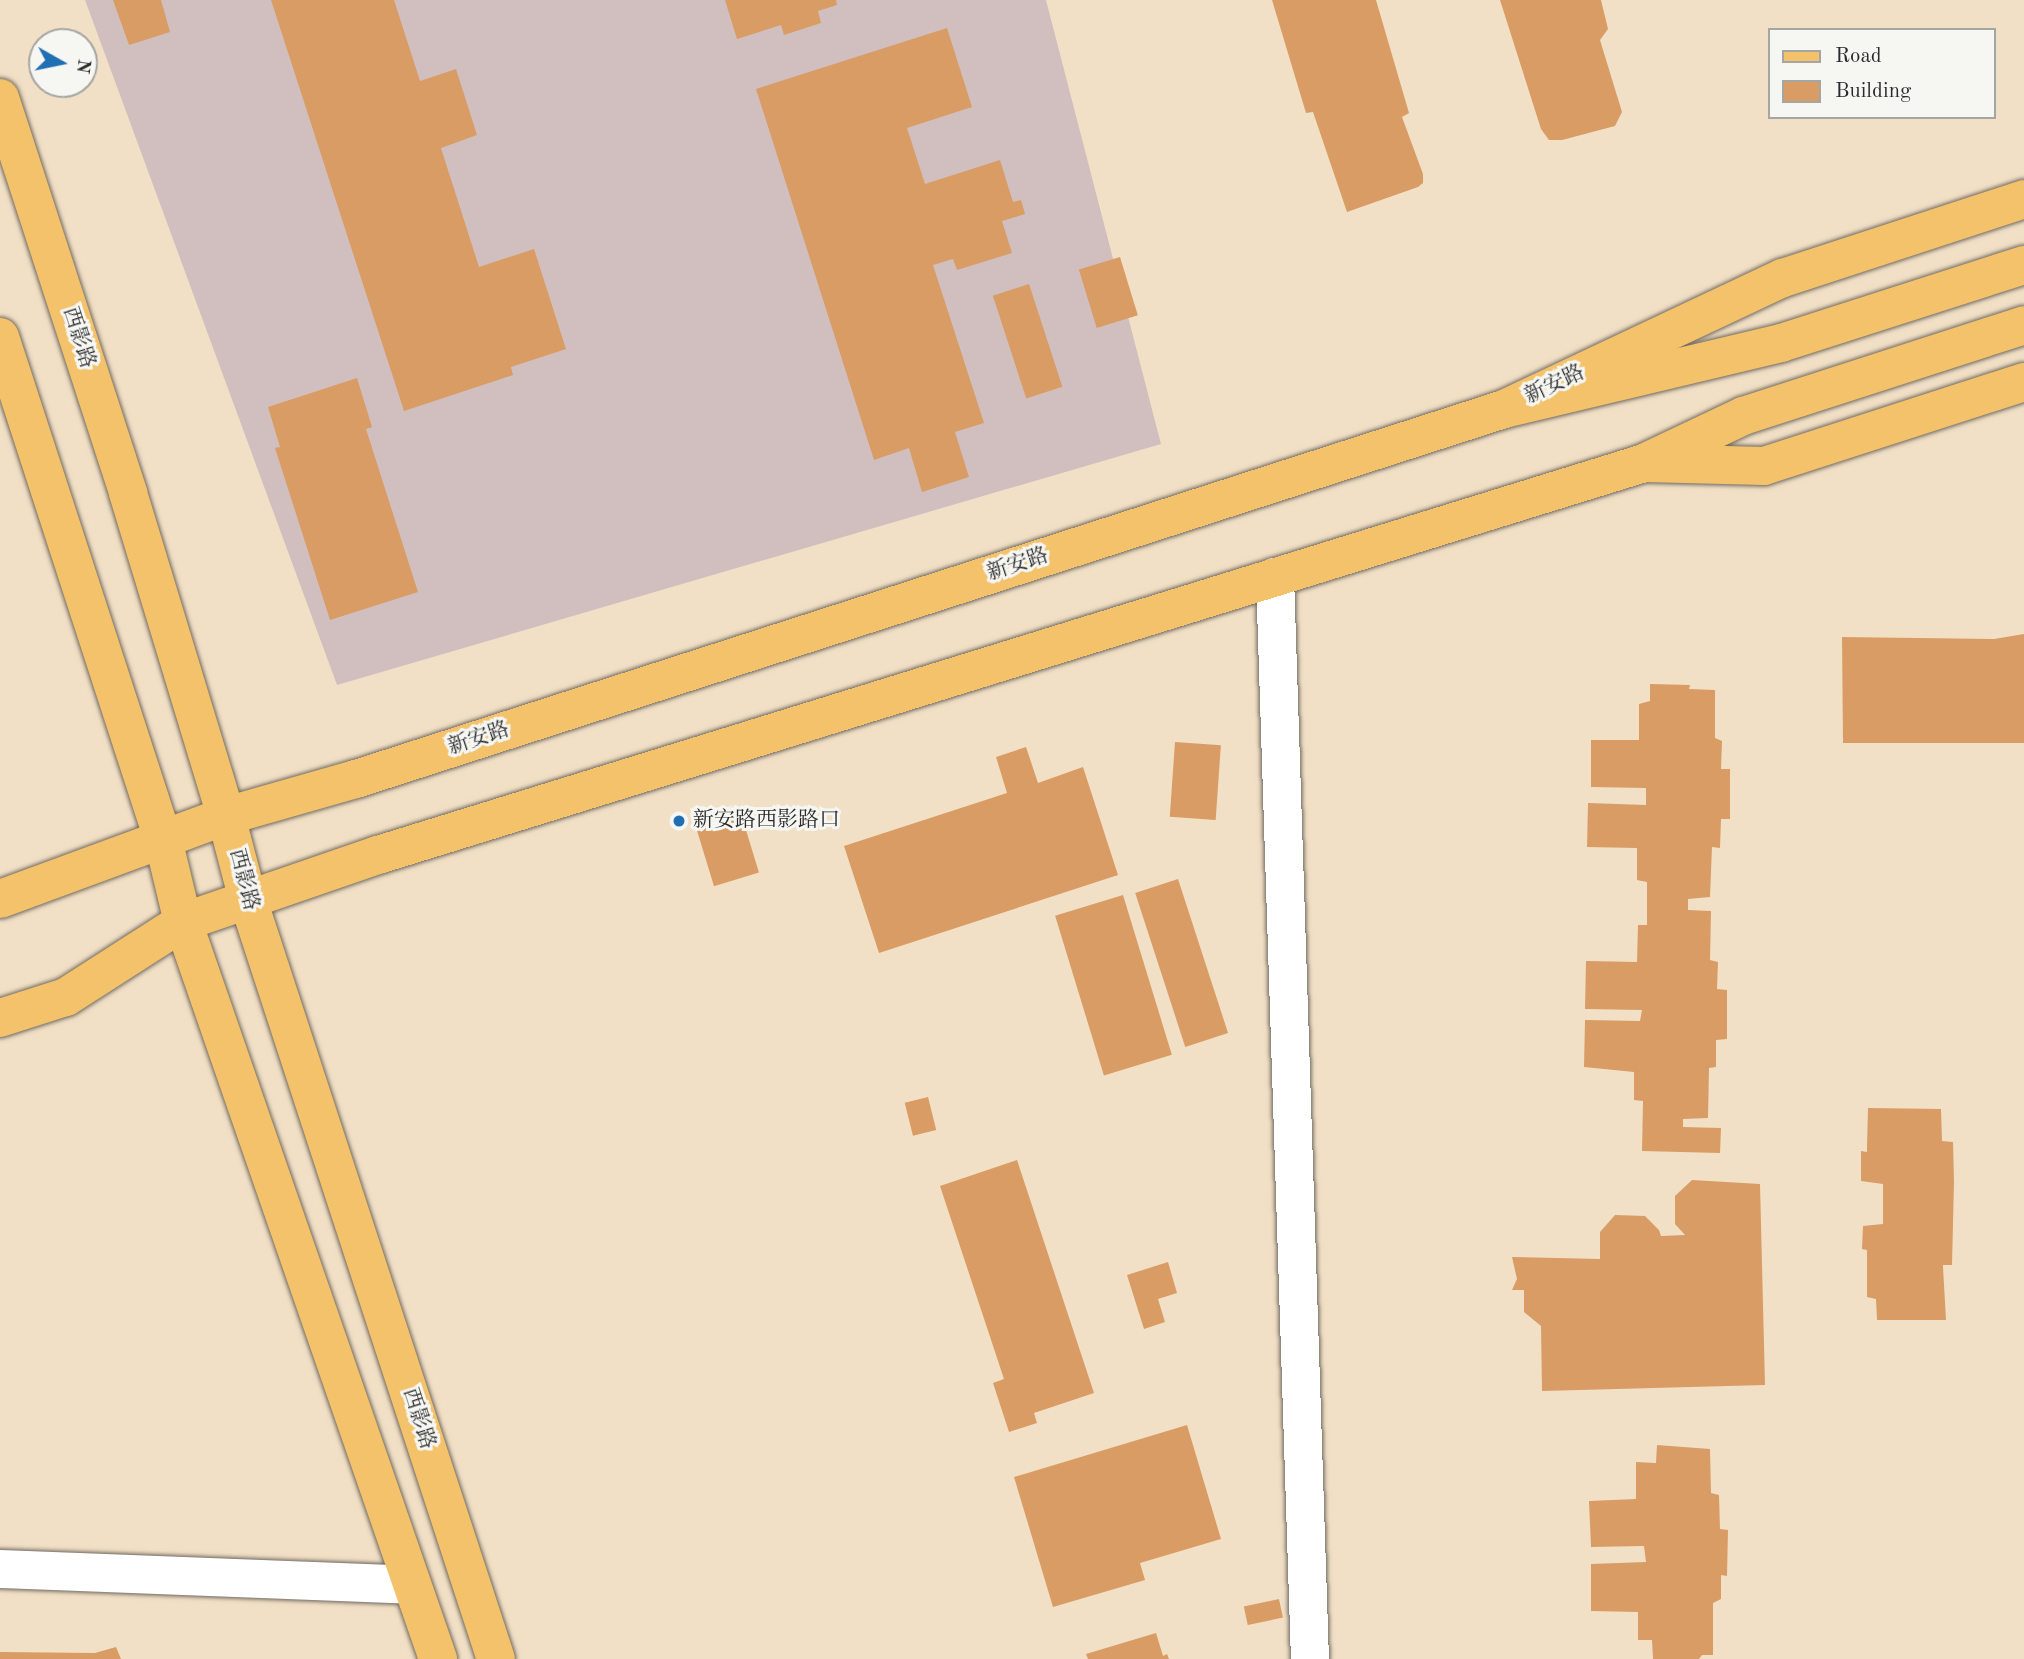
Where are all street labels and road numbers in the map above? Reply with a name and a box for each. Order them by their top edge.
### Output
street label: 西影路 [56,304,100,372]
street label: 新安路 [1521,360,1589,410]
street label: 新安路 [984,543,1052,587]
street label: 新安路 [445,717,513,761]
street label: 西影路 [223,846,263,914]
street label: 西影路 [396,1385,440,1453]

